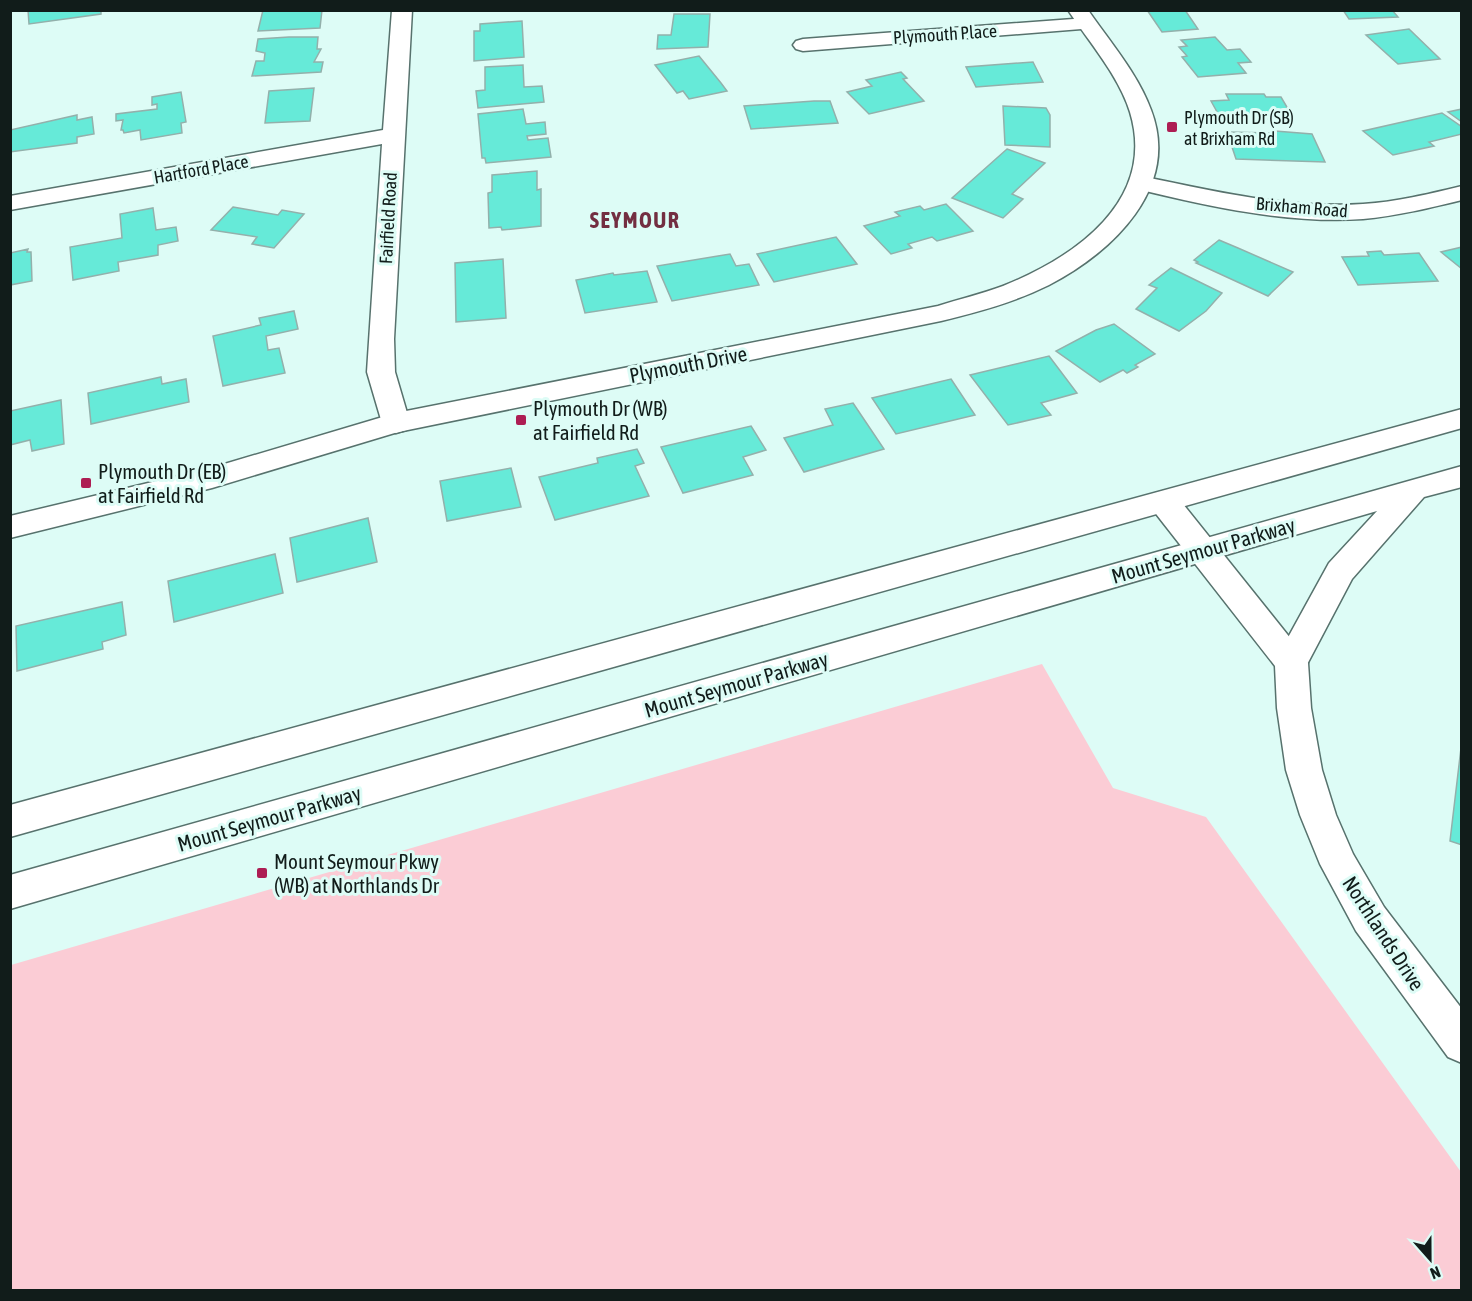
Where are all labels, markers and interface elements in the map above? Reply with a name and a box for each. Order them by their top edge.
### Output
street label: Plymouth Place [892,20,998,48]
place label: Plymouth Dr (SB) at Brixham Rd [1184,107,1294,149]
marker: Plymouth Dr (SB) at Brixham Rd [1165,120,1179,134]
street label: Hartford Place [152,150,250,188]
street label: Fairfield Road [375,172,401,264]
street label: Brixham Road [1255,193,1349,221]
district label: SEYMOUR [590,207,680,233]
street label: Plymouth Drive [627,341,749,387]
place label: Plymouth Dr (WB) at Fairfield Rd [533,396,668,444]
marker: Plymouth Dr (WB) at Fairfield Rd [514,413,528,427]
place label: Plymouth Dr (EB) at Fairfield Rd [98,459,226,507]
marker: Plymouth Dr (EB) at Fairfield Rd [79,476,93,490]
street label: Mount Seymour Parkway [1108,512,1298,588]
street label: Mount Seymour Parkway [641,646,831,722]
street label: Mount Seymour Parkway [174,780,364,856]
place label: Mount Seymour Pkwy (WB) at Northlands Dr [274,849,440,897]
marker: Mount Seymour Pkwy (WB) at Northlands Dr [255,866,269,880]
street label: Northlands Drive [1338,872,1430,994]
north arrow [1400,1229,1460,1289]
text: N [1428,1263,1443,1283]

